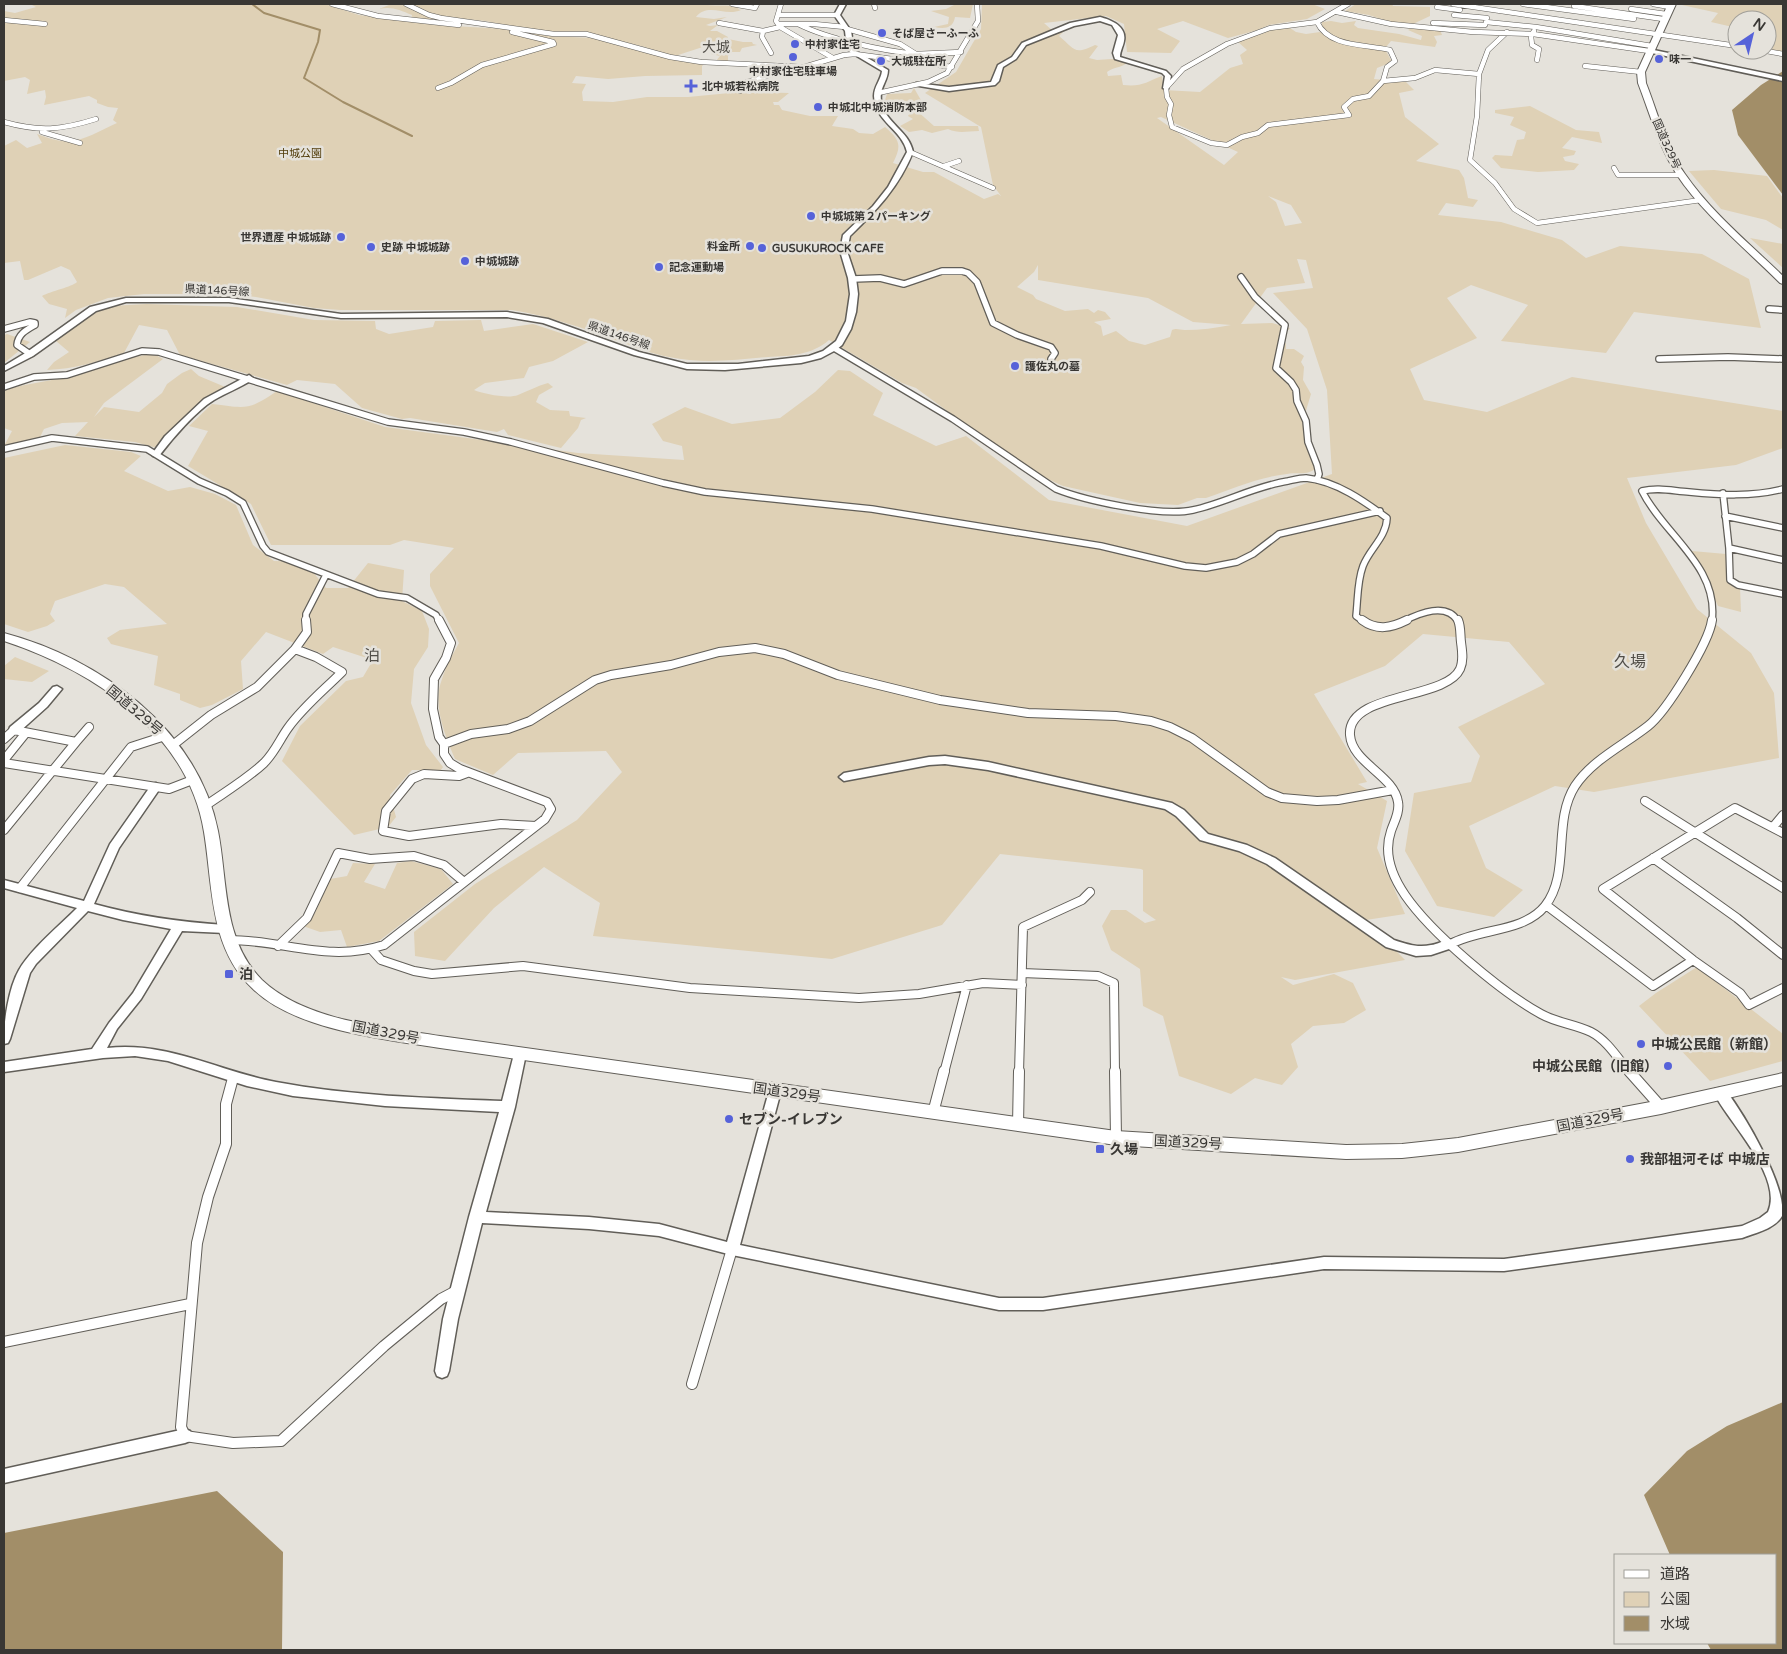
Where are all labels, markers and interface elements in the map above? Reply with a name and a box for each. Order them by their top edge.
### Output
north arrow [1727,10,1777,60]
text: N [1750,15,1769,35]
marker: そば屋さーふーふ [876,27,888,39]
place label: そば屋さーふーふ [892,27,979,40]
marker: 中村家住宅 [789,38,801,50]
place label: 中村家住宅 [805,38,860,51]
district label: 大城 [702,39,730,56]
marker: 中村家住宅駐車場 [787,51,799,63]
marker: 味一 [1653,53,1665,65]
place label: 味一 [1669,53,1691,66]
marker: 大城駐在所 [875,55,887,67]
place label: 大城駐在所 [891,55,946,68]
place label: 中村家住宅駐車場 [749,65,837,78]
marker: 北中城若松病院 [684,79,698,93]
place label: 北中城若松病院 [702,80,779,93]
marker: 中城北中城消防本部 [812,101,824,113]
place label: 中城北中城消防本部 [828,101,927,114]
street label: 国道329号 [1650,117,1683,171]
park label: 中城公園 [278,147,322,160]
marker: 中城城第２パーキング [805,210,817,222]
place label: 中城城第２パーキング [821,210,931,223]
place label: 世界遺産 中城城跡 [240,231,331,244]
marker: 世界遺産 中城城跡 [335,231,347,243]
place label: 料金所 [707,240,740,253]
marker: 料金所 [744,240,756,252]
marker: 史跡 中城城跡 [365,241,377,253]
place label: 史跡 中城城跡 [381,241,450,254]
marker: GUSUKUROCK CAFE [756,242,768,254]
place label: GUSUKUROCK CAFE [772,242,884,255]
marker: 中城城跡 [459,255,471,267]
place label: 中城城跡 [475,255,519,268]
marker: 記念運動場 [653,261,665,273]
place label: 記念運動場 [669,261,724,274]
street label: 県道146号線 [184,282,250,299]
street label: 県道146号線 [586,319,652,352]
marker: 護佐丸の墓 [1009,360,1021,372]
place label: 護佐丸の墓 [1025,360,1080,373]
district label: 泊 [364,646,380,666]
district label: 久場 [1614,652,1646,672]
street label: 国道329号 [103,682,166,739]
place label: 泊 [239,966,253,983]
marker: 泊 [223,968,235,980]
street label: 国道329号 [351,1018,421,1047]
place label: 中城公民館（新館） [1651,1036,1777,1053]
marker: 中城公民館（新館） [1635,1038,1647,1050]
place label: 中城公民館（旧館） [1532,1058,1658,1075]
marker: 中城公民館（旧館） [1662,1060,1674,1072]
street label: 国道329号 [752,1079,822,1106]
street label: 国道329号 [1555,1106,1625,1135]
place label: セブン-イレブン [739,1111,843,1128]
marker: セブン-イレブン [723,1113,735,1125]
street label: 国道329号 [1153,1132,1223,1153]
place label: 久場 [1110,1141,1138,1158]
marker: 久場 [1094,1143,1106,1155]
place label: 我部祖河そば 中城店 [1640,1151,1770,1168]
marker: 我部祖河そば 中城店 [1624,1153,1636,1165]
legend [1614,1554,1777,1644]
text: 道路 [1660,1565,1690,1583]
text: 公園 [1660,1590,1690,1608]
text: 水域 [1660,1615,1690,1633]

